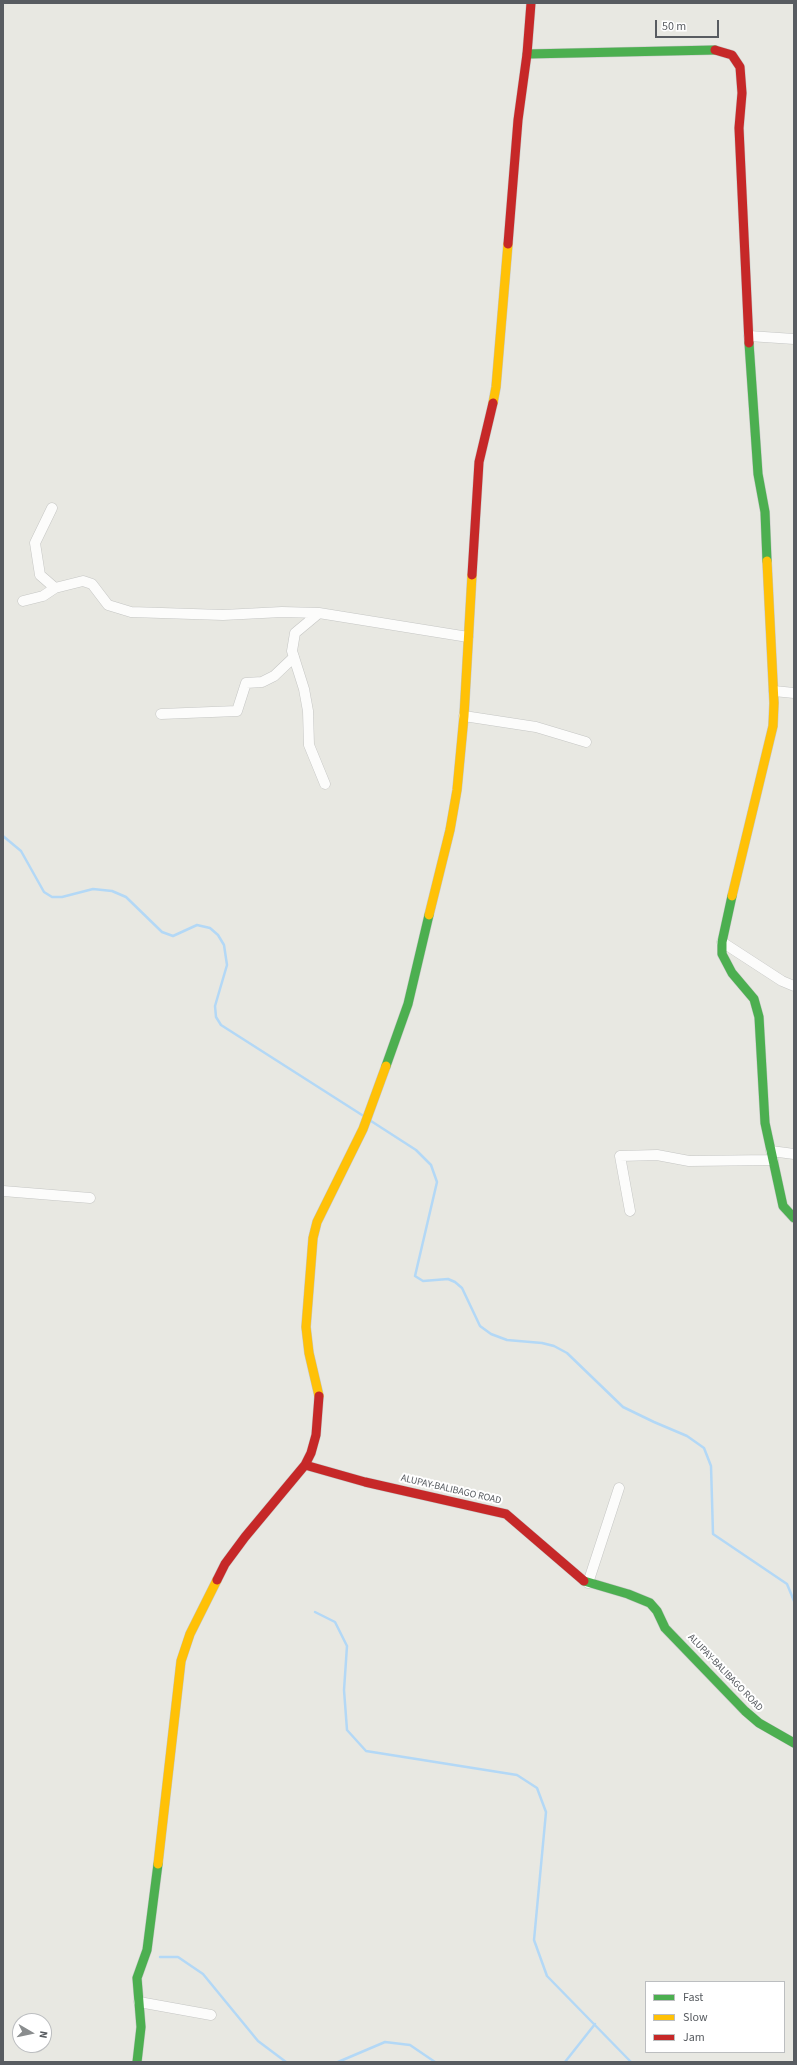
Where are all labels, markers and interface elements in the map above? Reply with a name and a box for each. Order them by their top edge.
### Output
scale bar [657,12,721,38]
text: 50 m [662,18,686,35]
street label: ALUPAY-BALIBAGO ROAD [400,1473,502,1507]
street label: ALUPAY-BALIBAGO ROAD [685,1632,765,1714]
legend [645,1981,785,2053]
text: Fast [683,1989,703,2006]
text: Slow [683,2009,708,2026]
north arrow [12,2013,52,2053]
text: Jam [683,2029,705,2046]
text: N [35,2030,51,2040]

